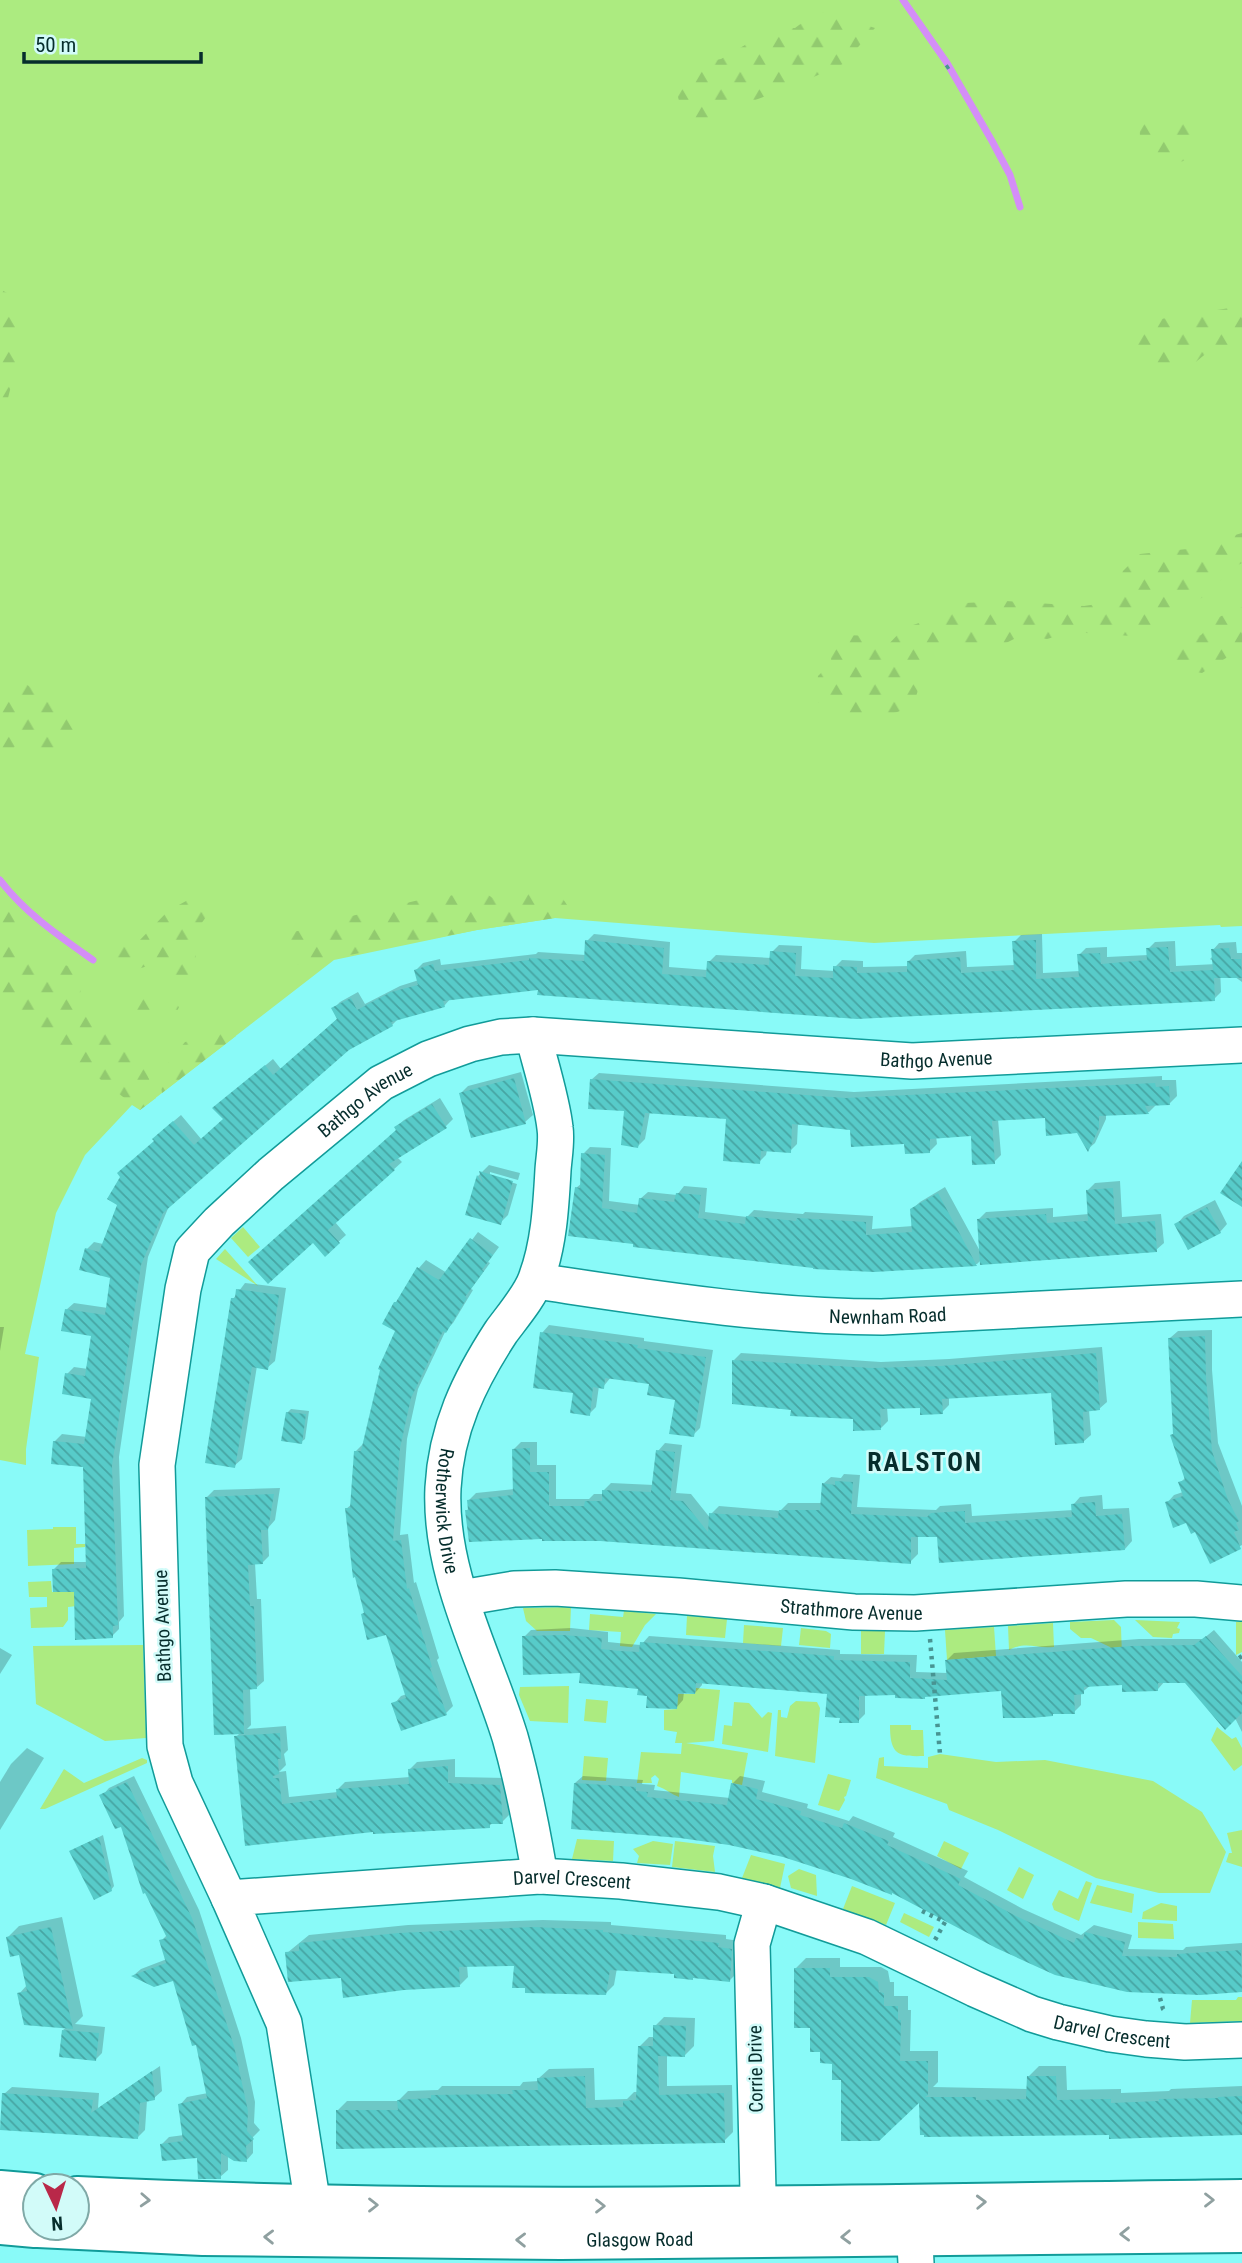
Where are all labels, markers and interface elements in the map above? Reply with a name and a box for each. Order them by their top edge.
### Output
scale bar [24,21,201,65]
text: 50 m [35,33,76,57]
street label: Bathgo Avenue [879,1046,993,1073]
street label: Bathgo Avenue [313,1058,416,1142]
street label: Newnham Road [829,1303,947,1329]
street label: Rotherwick Drive [431,1446,464,1576]
district label: RALSTON [867,1447,983,1477]
street label: Bathgo Avenue [149,1569,176,1682]
street label: Strathmore Avenue [779,1594,923,1625]
street label: Darvel Crescent [512,1865,632,1894]
street label: Darvel Crescent [1051,2010,1171,2053]
street label: Corrie Drive [743,2025,768,2113]
north arrow [21,2172,91,2242]
one-way arrow [140,2192,151,2207]
one-way arrow [1204,2192,1215,2207]
one-way arrow [976,2194,987,2209]
one-way arrow [368,2197,378,2213]
one-way arrow [595,2198,606,2214]
text: N [51,2212,64,2235]
one-way arrow [1119,2226,1130,2242]
street label: Glasgow Road [586,2228,694,2252]
one-way arrow [263,2229,273,2245]
one-way arrow [840,2229,851,2245]
one-way arrow [515,2232,525,2248]

